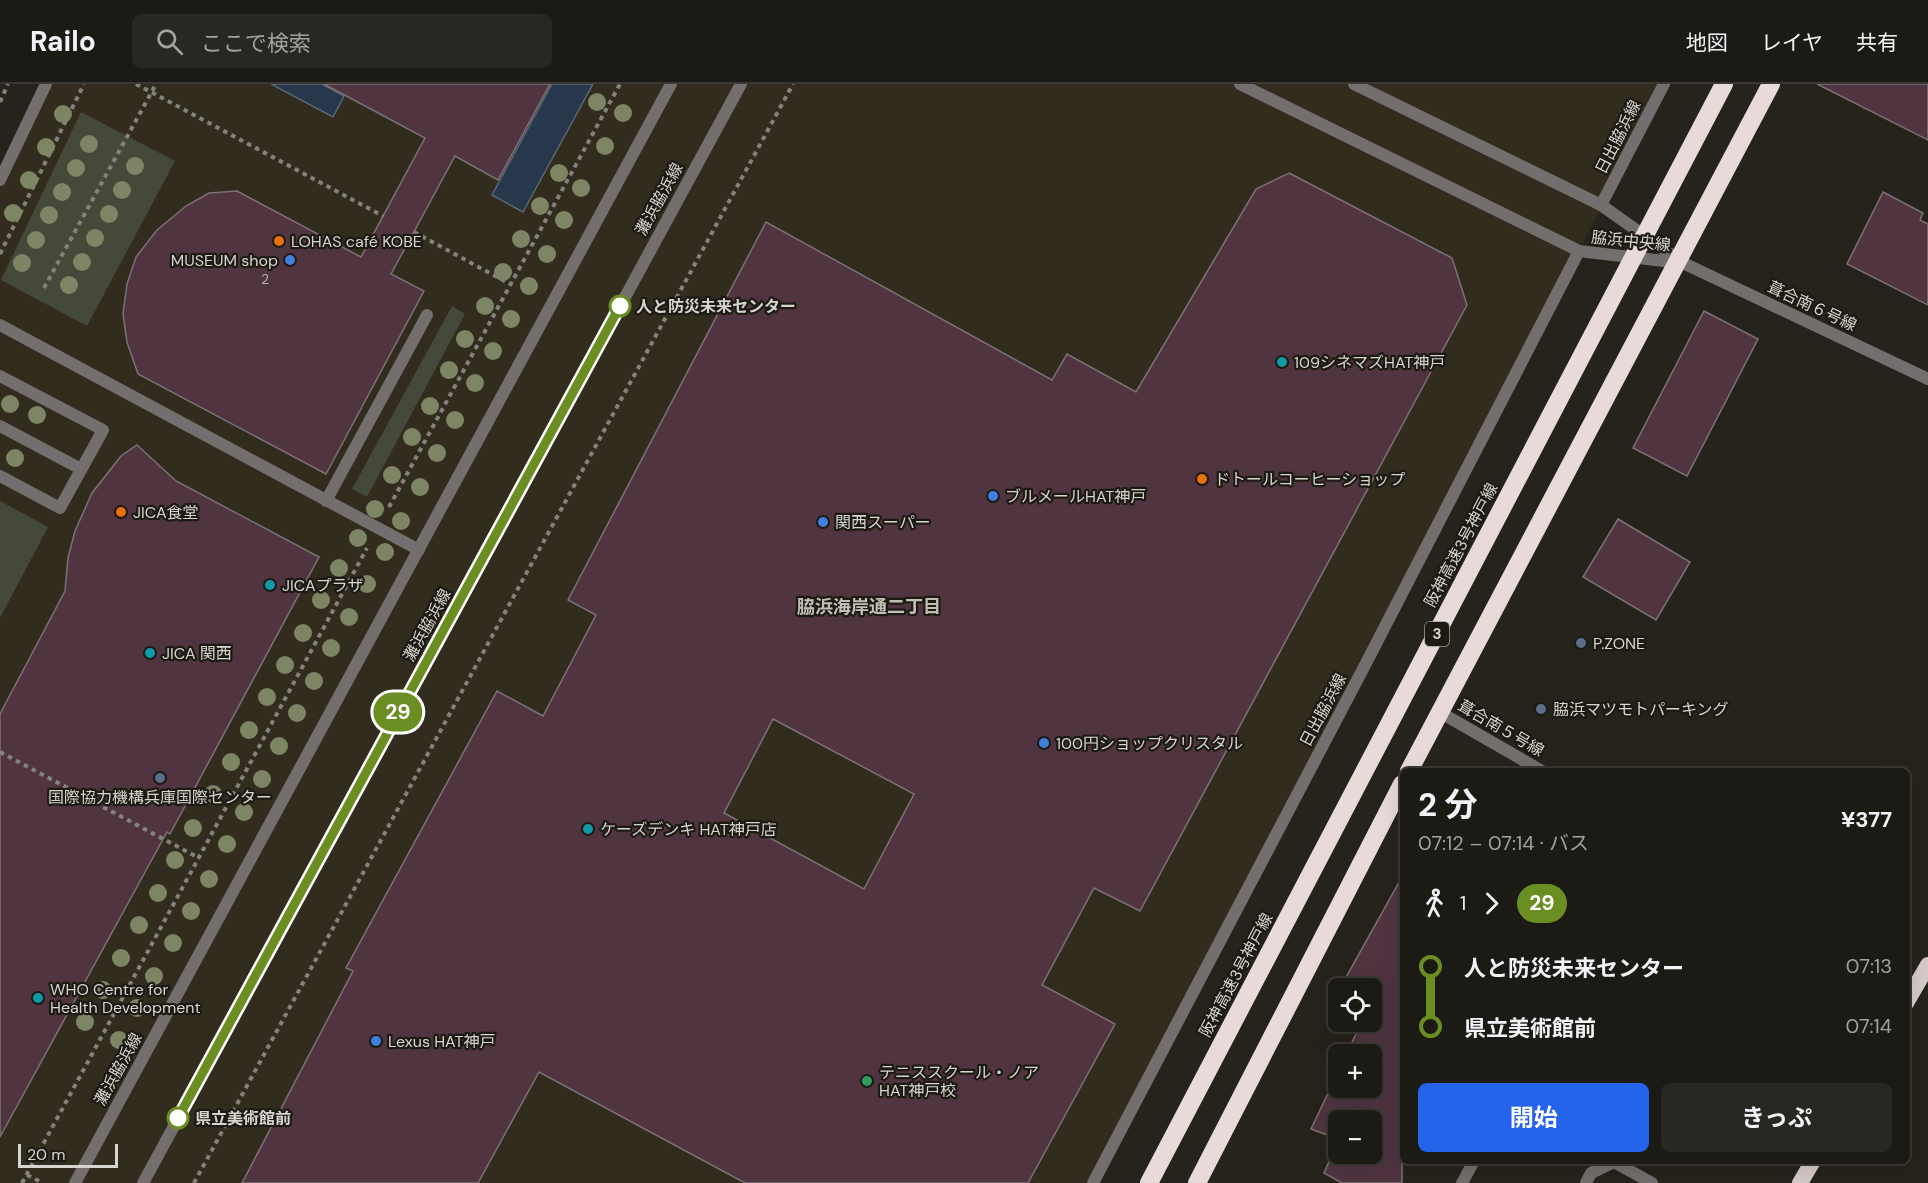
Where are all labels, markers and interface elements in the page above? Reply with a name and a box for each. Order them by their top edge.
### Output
search box [132,14,552,68]
text: Railo [30,23,96,60]
icon: search [153,25,186,58]
text: ここで検索 [201,29,311,58]
text: 地図 [1686,29,1728,57]
text: レイヤ [1761,29,1823,57]
text: 共有 [1856,29,1898,57]
street label: 日出脇浜線 [1590,97,1646,177]
street label: 灘浜脇浜線 [630,159,688,239]
street label: 脇浜中央線 [1590,226,1672,256]
place label: LOHAS café KOBE [291,231,422,252]
marker: LOHAS café KOBE [272,234,286,248]
place label: MUSEUM shop [171,250,278,271]
marker: MUSEUM shop [283,253,297,267]
house number: 2 [261,270,269,288]
street label: 葺合南６号線 [1764,276,1860,336]
marker: 人と防災未来センター [609,295,631,317]
place label: 人と防災未来センター [636,296,796,317]
place label: 109シネマズHAT神戸 [1294,352,1445,373]
marker: 109シネマズHAT神戸 [1275,355,1289,369]
place label: ドトールコーヒーショップ [1214,469,1405,490]
marker: ドトールコーヒーショップ [1195,472,1209,486]
street label: 阪神高速3号神戸線 [1419,479,1503,611]
place label: ブルメールHAT神戸 [1005,486,1146,507]
marker: ブルメールHAT神戸 [986,489,1000,503]
place label: JICA食堂 [133,502,199,523]
marker: JICA食堂 [114,505,128,519]
place label: 関西スーパー [835,512,931,533]
marker: 関西スーパー [816,515,830,529]
place label: JICAプラザ [282,575,364,596]
marker: JICAプラザ [263,578,277,592]
street label: 灘浜脇浜線 [398,585,456,665]
district label: 脇浜海岸通二丁目 [797,595,941,619]
road number: 3 [1425,622,1449,646]
place label: P.ZONE [1593,633,1645,654]
marker: P.ZONE [1574,636,1588,650]
place label: JICA 関西 [162,643,232,664]
marker: JICA 関西 [143,646,157,660]
street label: 日出脇浜線 [1295,670,1351,750]
line badge: 29 [371,692,425,732]
street label: 葺合南５号線 [1454,695,1548,761]
text: 29 [385,698,411,726]
place label: 脇浜マツモトパーキング [1553,699,1729,720]
marker: 脇浜マツモトパーキング [1534,702,1548,716]
place label: 100円ショップクリスタル [1056,733,1243,754]
marker: 100円ショップクリスタル [1037,736,1051,750]
marker: 国際協力機構兵庫国際センター [153,771,167,785]
text: 2 分 [1418,783,1478,826]
place label: 国際協力機構兵庫国際センター [48,787,272,808]
text: ¥377 [1841,805,1892,834]
place label: ケーズデンキ HAT神戸店 [600,819,777,840]
marker: ケーズデンキ HAT神戸店 [581,822,595,836]
text: 07:12 – 07:14 · バス [1418,830,1589,856]
icon: walk [1418,887,1451,920]
icon: forward [1475,887,1508,920]
text: 29 [1529,889,1555,917]
text: 1 [1460,890,1466,916]
street label: 阪神高速3号神戸線 [1194,909,1278,1041]
text: 07:13 [1846,953,1892,979]
text: 人と防災未来センター [1464,954,1684,983]
map controls [1328,978,1382,1164]
button: locate [1328,978,1382,1032]
place label: WHO Centre for Health Development [50,979,201,1018]
marker: WHO Centre for Health Development [31,991,45,1005]
text: 07:14 [1846,1013,1892,1039]
text: 県立美術館前 [1464,1014,1596,1043]
street label: 灘浜脇浜線 [89,1029,147,1109]
place label: Lexus HAT神戸 [388,1031,495,1052]
marker: Lexus HAT神戸 [369,1034,383,1048]
button: + [1328,1044,1382,1098]
place label: テニススクール・ノア HAT神戸校 [879,1062,1039,1101]
marker: テニススクール・ノア HAT神戸校 [860,1074,874,1088]
button: 開始 [1418,1083,1649,1152]
button: きっぷ [1661,1083,1892,1152]
marker: 県立美術館前 [167,1107,189,1129]
place label: 県立美術館前 [195,1108,291,1129]
button: − [1328,1110,1382,1164]
scale bar [18,1141,118,1168]
text: 20 m [27,1144,66,1165]

